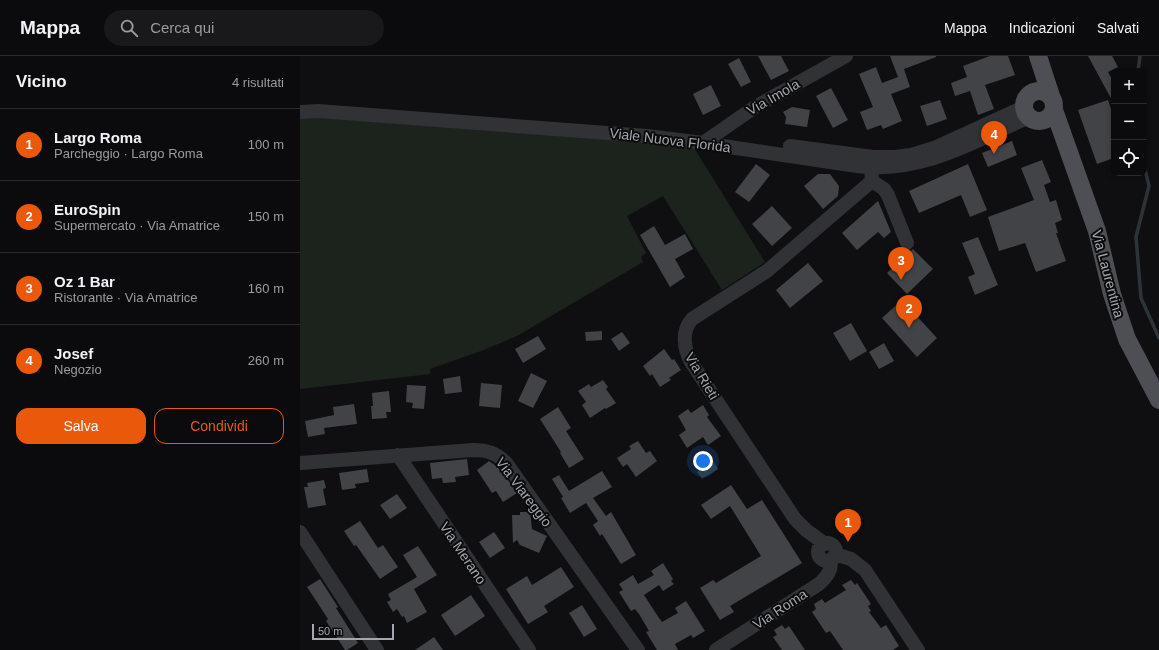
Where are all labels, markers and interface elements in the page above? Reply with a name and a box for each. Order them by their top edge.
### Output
search box [104,10,384,46]
text: Mappa [20,17,80,38]
icon: search [118,17,140,39]
text: Cerca qui [150,19,214,36]
text: Mappa [944,20,987,36]
text: Indicazioni [1009,20,1075,36]
text: Salvati [1097,20,1139,36]
map controls [1111,68,1147,176]
button: + [1111,68,1147,104]
text: Vicino [16,72,67,91]
text: 4 risultati [232,75,284,90]
street label: Via Imola [744,75,802,118]
button: − [1111,104,1147,140]
pin: 4 [981,121,1007,154]
street label: Viale Nuova Florida [609,125,732,155]
text: Largo Roma [54,129,142,146]
text: 1 [25,137,33,152]
text: 100 m [248,137,284,152]
button: locate [1111,140,1147,176]
text: Parcheggio · Largo Roma [54,146,203,161]
text: EuroSpin [54,201,121,218]
text: 2 [25,209,33,224]
text: 150 m [248,209,284,224]
text: Supermercato · Via Amatrice [54,218,220,233]
street label: Via Laurentina [1089,228,1127,320]
pin: 3 [888,247,914,280]
text: Oz 1 Bar [54,273,115,290]
text: 3 [25,281,33,296]
text: 160 m [248,281,284,296]
text: Ristorante · Via Amatrice [54,290,198,305]
pin: 2 [896,295,922,328]
text: Josef [54,345,93,362]
street label: Via Rieti [682,350,722,402]
text: 4 [25,353,33,368]
text: 260 m [248,353,284,368]
text: Negozio [54,362,102,377]
button: Salva [16,408,146,444]
button: Condividi [154,408,284,444]
your location [693,451,713,471]
street label: Via Viareggio [493,454,555,530]
pin: 1 [835,509,861,542]
street label: Via Merano [436,519,490,587]
street label: Via Roma [750,586,810,632]
scale bar [312,622,394,641]
text: 50 m [318,625,342,637]

